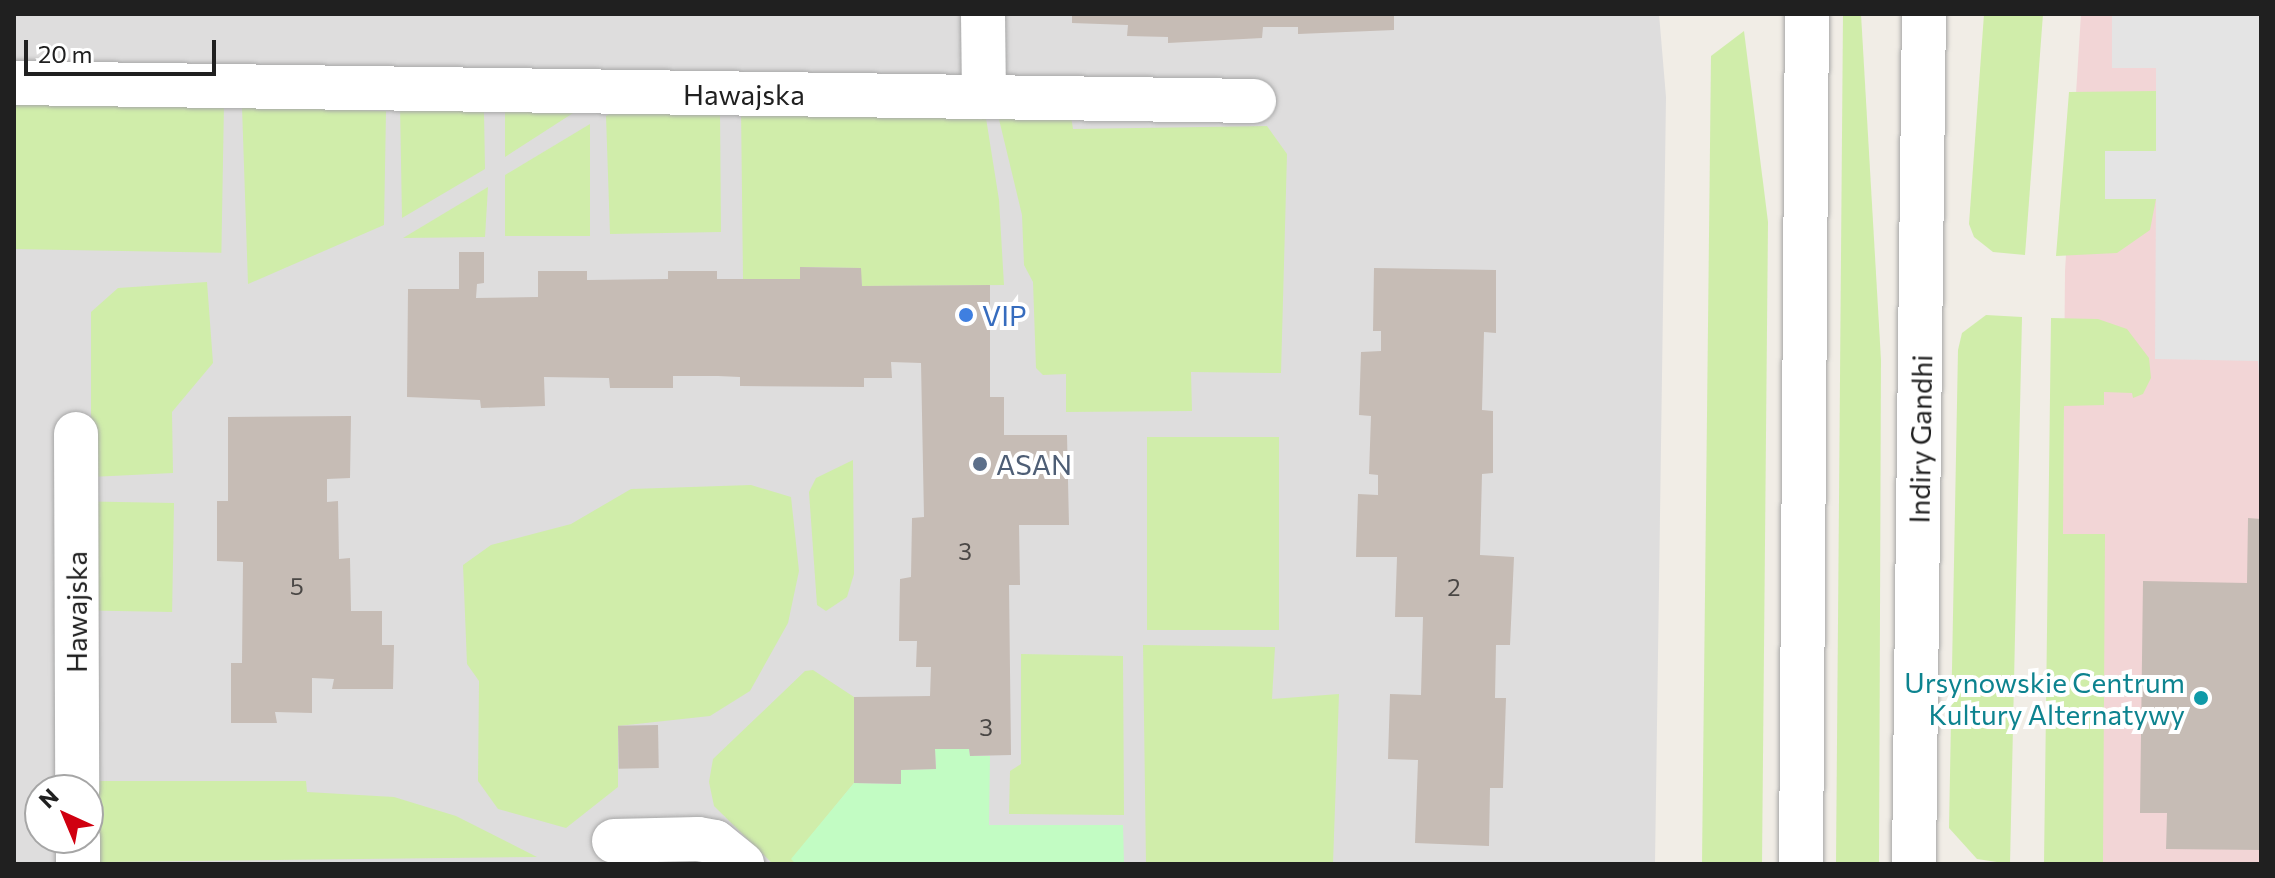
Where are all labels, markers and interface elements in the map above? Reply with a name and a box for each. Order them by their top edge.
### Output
scale bar [28,24,220,74]
text: 20 m [38,39,92,68]
street label: Hawajska [683,77,805,111]
place label: VIP [982,298,1027,332]
marker: VIP [957,306,975,324]
street label: Indiry Gandhi [1902,354,1938,524]
place label: ASAN [996,447,1072,481]
marker: ASAN [971,455,989,473]
house number: 3 [958,537,972,565]
street label: Hawajska [59,551,93,673]
house number: 5 [290,572,304,600]
house number: 2 [1447,573,1461,601]
place label: Ursynowskie Centrum Kultury Alternatywy [1904,665,2185,731]
marker: Ursynowskie Centrum Kultury Alternatywy [2192,689,2210,707]
house number: 3 [979,713,993,741]
north arrow [24,774,104,854]
text: N [33,782,64,813]

